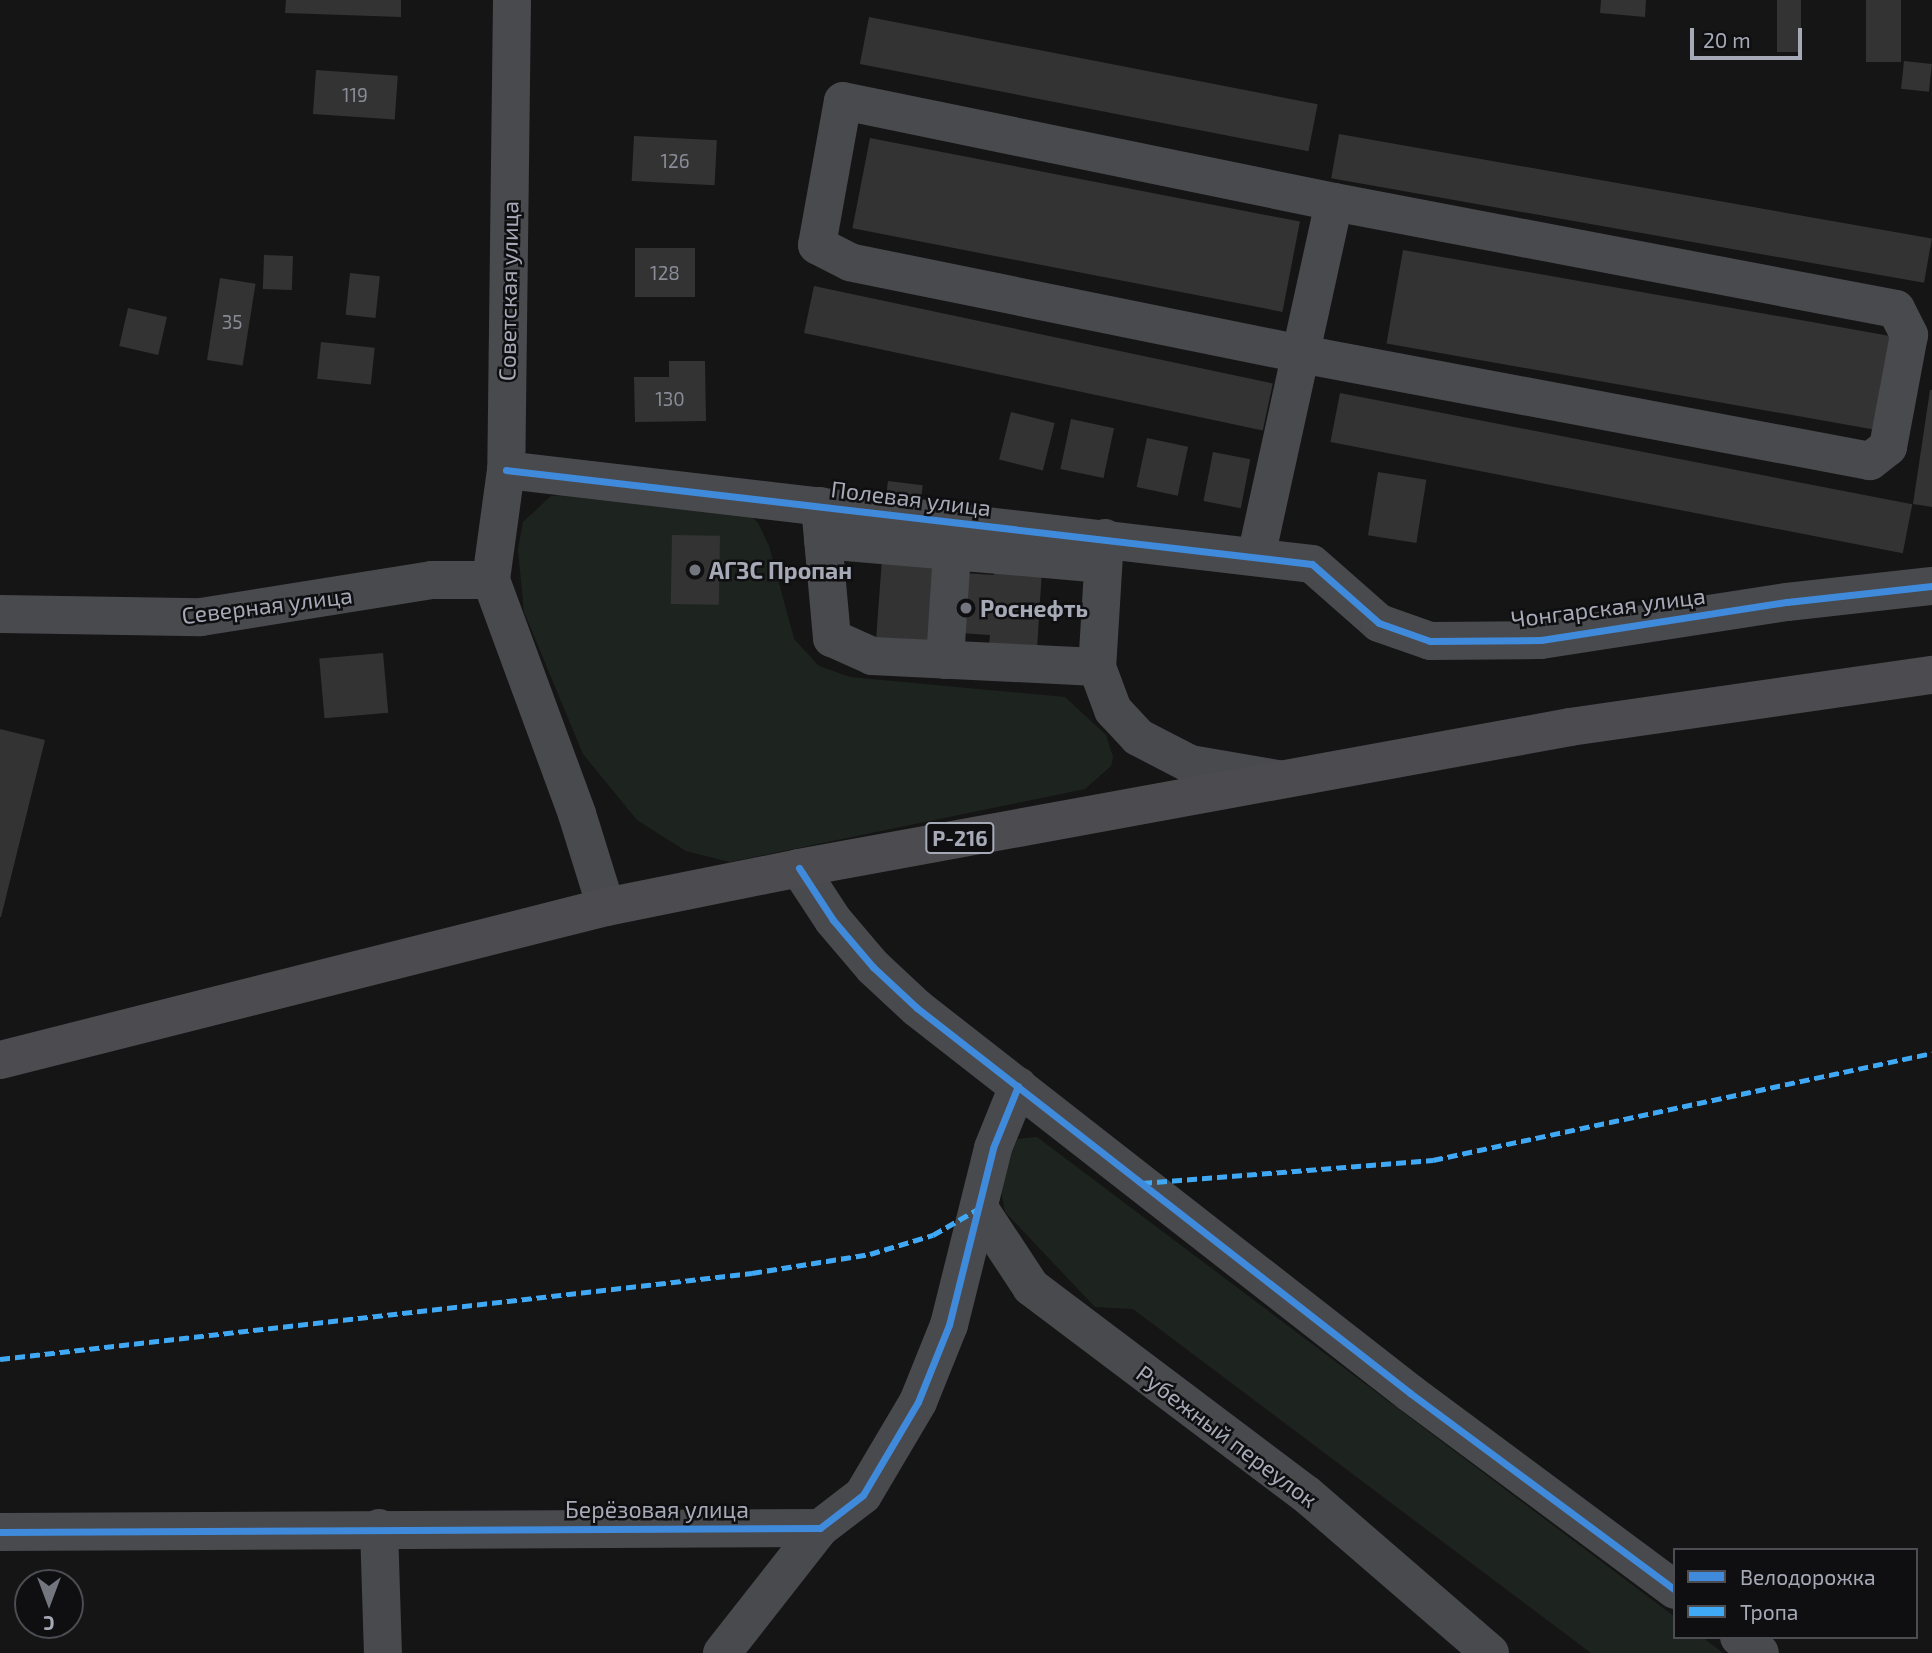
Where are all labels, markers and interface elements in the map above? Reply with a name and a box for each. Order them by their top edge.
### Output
scale bar [1694,14,1806,58]
text: 20 m [1703,27,1751,52]
house number: 119 [342,84,368,106]
house number: 126 [660,150,690,172]
street label: Советская улица [493,201,523,381]
house number: 128 [650,262,680,284]
house number: 35 [222,311,242,333]
house number: 130 [655,388,685,410]
street label: Полевая улица [829,474,993,522]
place label: АГЗС Пропан [709,556,852,584]
marker: АГЗС Пропан [687,562,703,578]
street label: Северная улица [180,581,354,629]
street label: Чонгарская улица [1509,581,1707,633]
place label: Роснефть [980,594,1088,622]
marker: Роснефть [958,600,974,616]
road number: Р-216 [925,820,995,856]
street label: Рубежный переулок [1131,1359,1323,1513]
street label: Берёзовая улица [565,1495,749,1523]
legend [1673,1548,1918,1639]
text: Велодорожка [1740,1564,1876,1589]
north arrow [14,1569,84,1639]
text: Тропа [1740,1599,1798,1624]
text: С [43,1612,55,1635]

